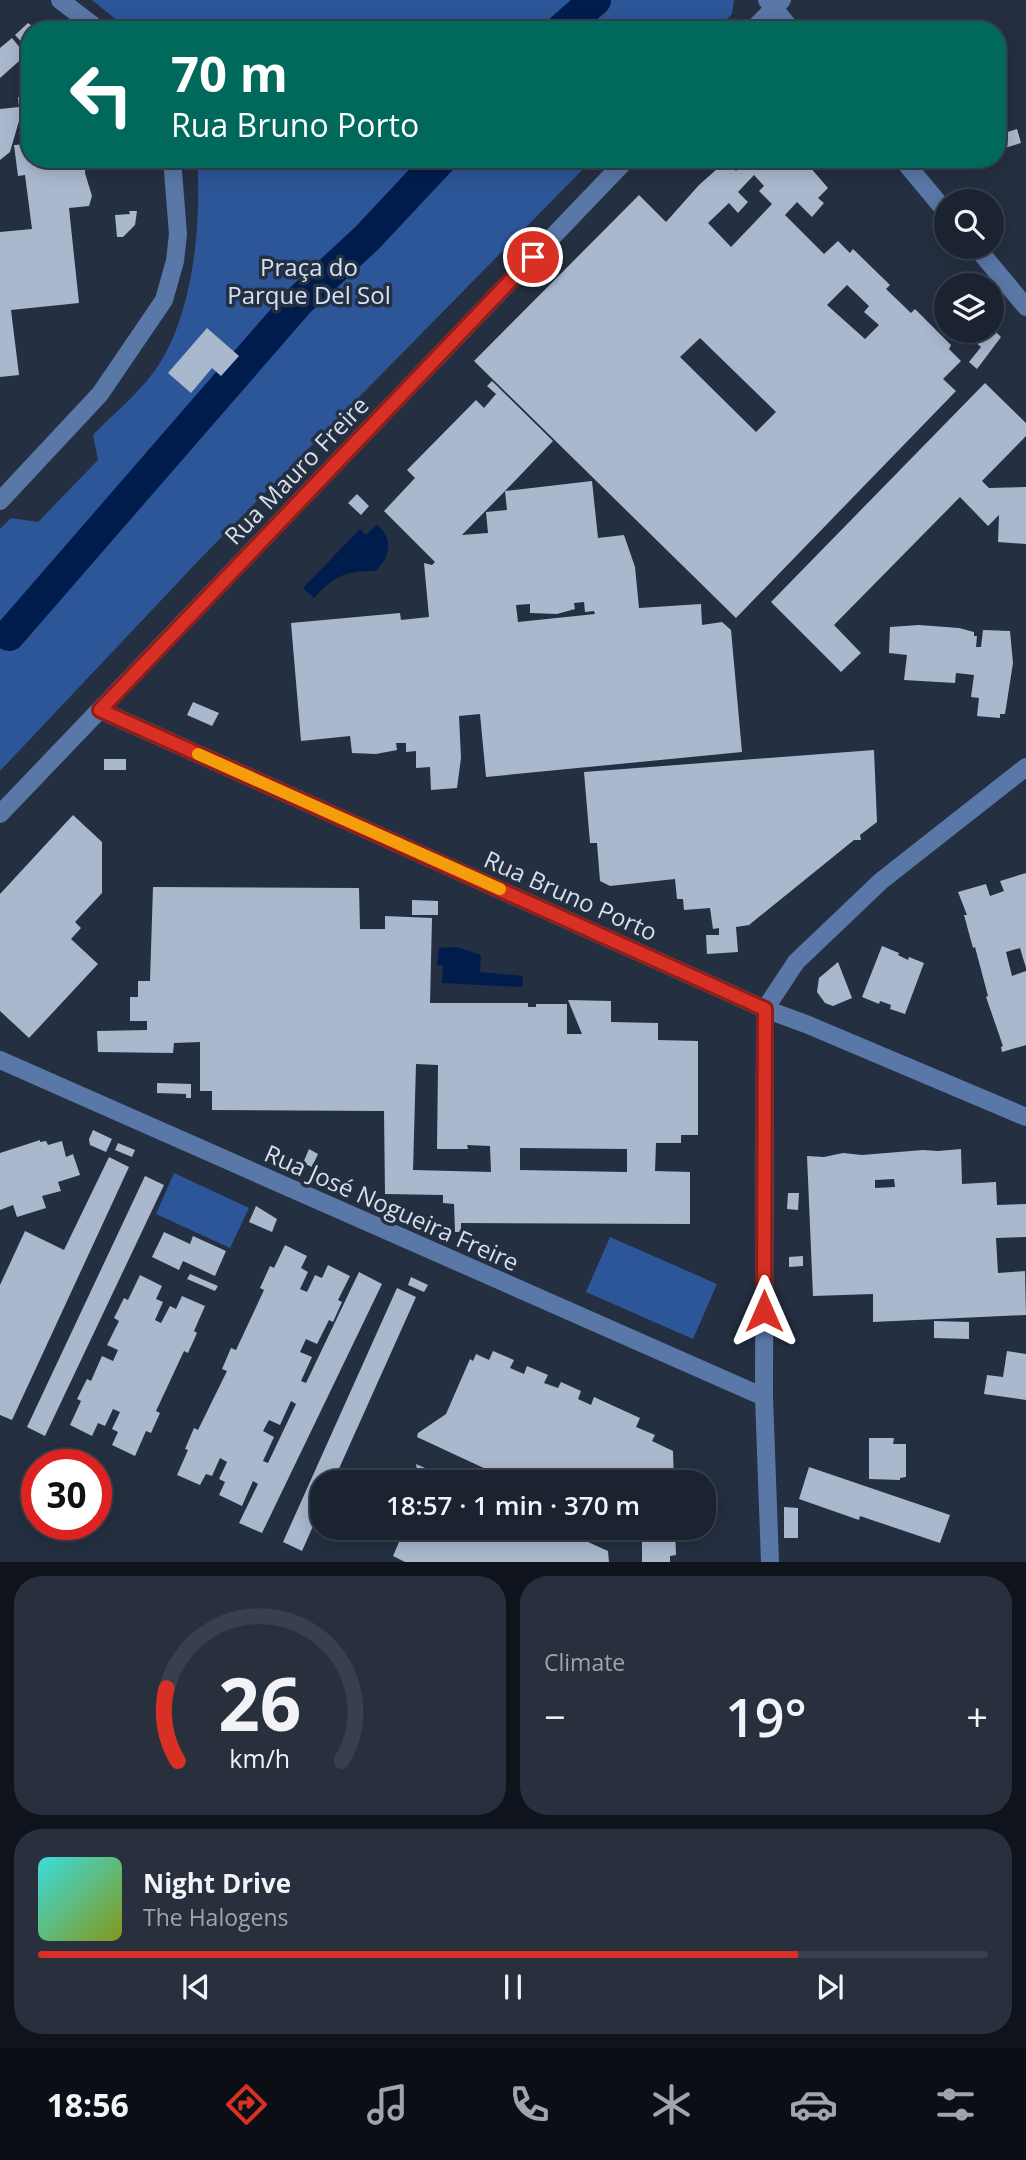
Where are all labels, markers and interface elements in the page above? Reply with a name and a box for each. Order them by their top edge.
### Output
text: 70 m [171,40,288,106]
icon: left [56,49,147,140]
text: Rua Bruno Porto [171,103,419,146]
map controls [934,189,1004,343]
button: search [934,189,1004,259]
pin [503,227,563,287]
icon: arrive [514,238,552,276]
park label: Praça do Parque Del Sol [227,250,391,311]
button: layers [934,273,1004,343]
street label: Rua Mauro Freire [217,389,375,551]
street label: Rua Bruno Porto [479,842,663,948]
street label: Rua José Nogueira Freire [260,1136,524,1278]
position arrow [727,1274,801,1348]
speed limit sign: 30 [21,1449,112,1540]
text: 18:57 · 1 min · 370 m [386,1487,640,1523]
text: Climate [544,1646,625,1678]
text: 26 [218,1654,302,1753]
text: 19° [725,1681,807,1752]
text: − [544,1690,566,1742]
text: + [966,1690,988,1742]
text: km/h [230,1741,290,1775]
text: Night Drive [143,1865,291,1901]
text: The Halogens [143,1901,289,1933]
icon: previous [177,1968,215,2006]
icon: pause [494,1968,532,2006]
icon: next [811,1968,849,2006]
icon: directions [222,2080,271,2129]
icon: music [363,2080,412,2129]
icon: phone [505,2080,554,2129]
icon: climate [647,2080,696,2129]
icon: car [789,2080,838,2129]
icon: filters [931,2080,980,2129]
text: 18:56 [46,2083,129,2126]

